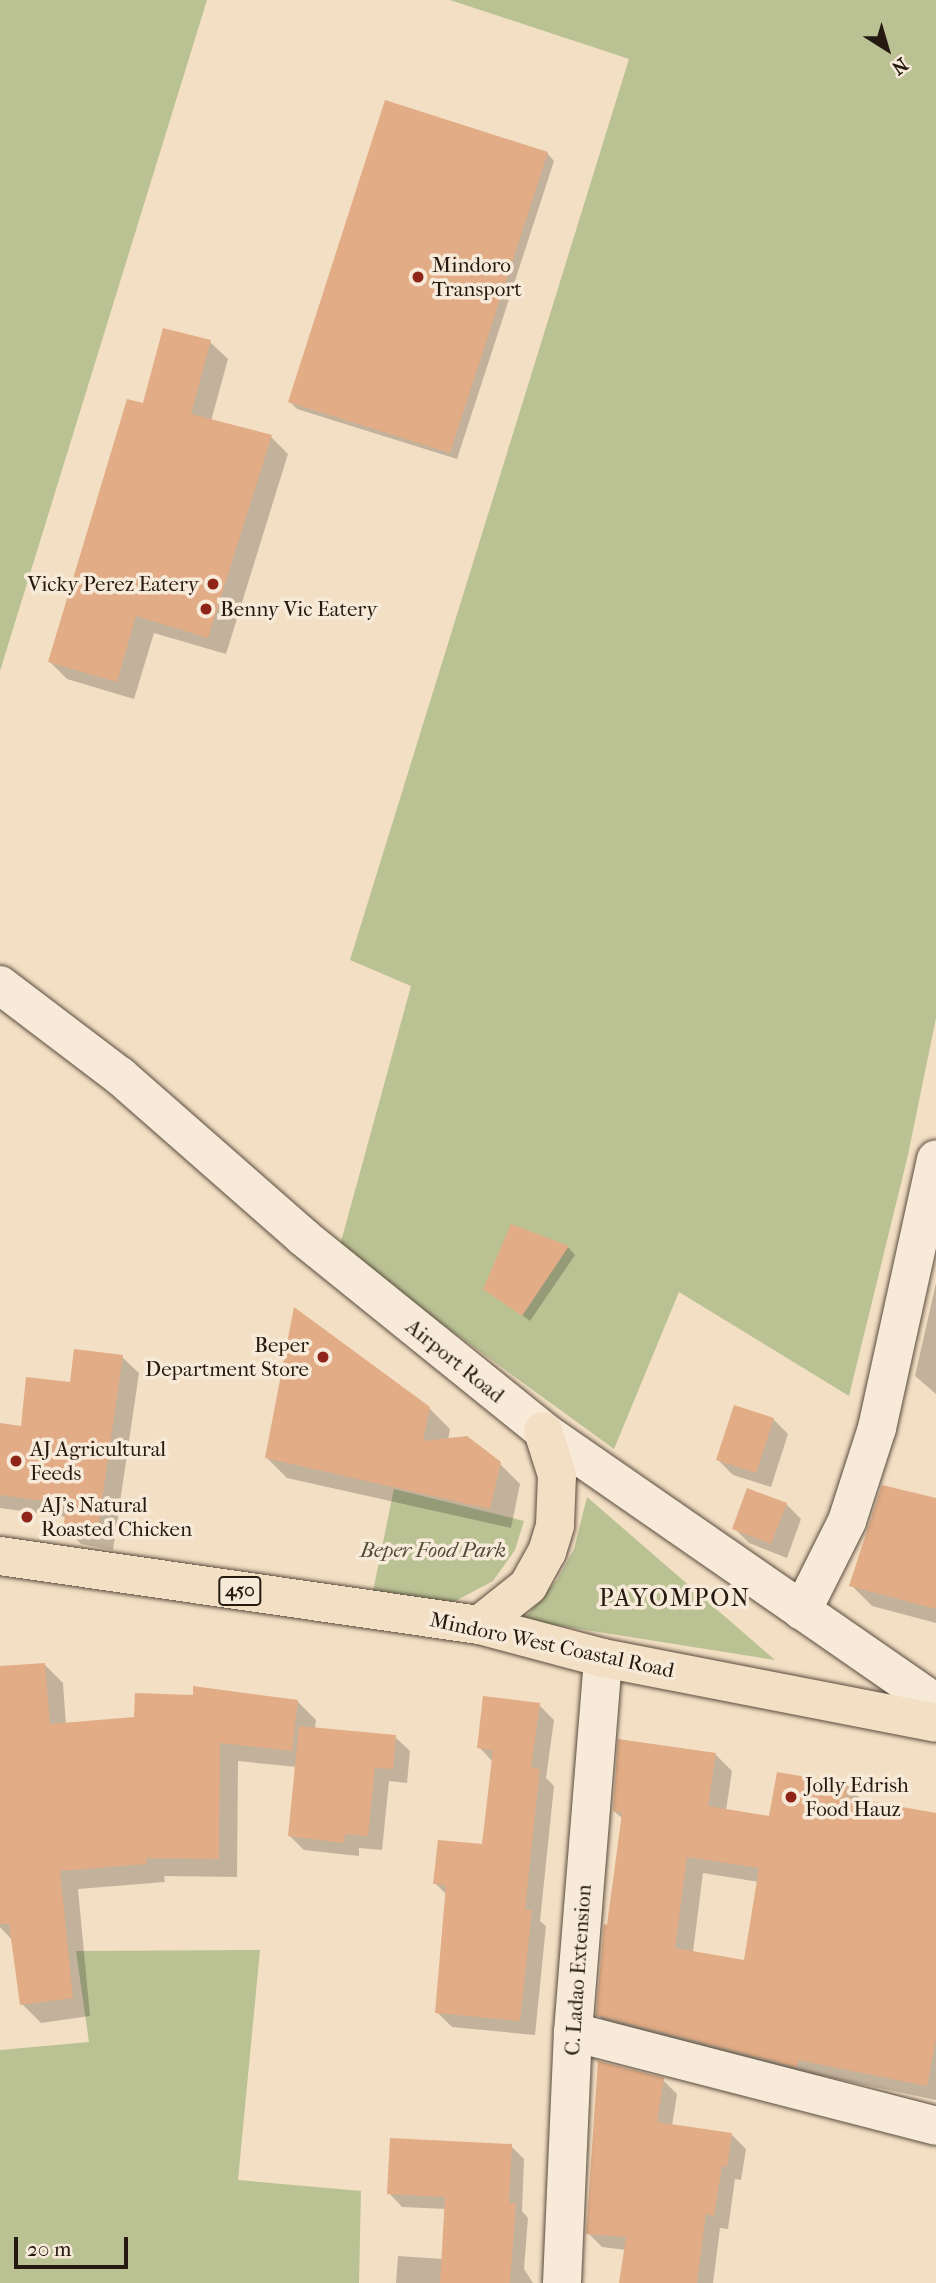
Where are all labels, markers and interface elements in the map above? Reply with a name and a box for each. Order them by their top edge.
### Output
north arrow [852,14,922,84]
text: N [887,53,912,79]
place label: Mindoro Transport [432,252,522,302]
marker: Mindoro Transport [410,269,426,285]
place label: Vicky Perez Eatery [28,571,199,597]
marker: Vicky Perez Eatery [205,576,221,592]
place label: Benny Vic Eatery [220,596,377,622]
marker: Benny Vic Eatery [198,601,214,617]
street label: Airport Road [401,1314,509,1408]
place label: Beper Department Store [145,1332,309,1382]
marker: Beper Department Store [315,1349,331,1365]
place label: AJ Agricultural Feeds [30,1436,166,1486]
marker: AJ Agricultural Feeds [8,1453,24,1469]
place label: AJ's Natural Roasted Chicken [41,1492,192,1542]
marker: AJ's Natural Roasted Chicken [19,1509,35,1525]
park label: Beper Food Park [360,1537,506,1563]
road number: 450 [217,1576,263,1606]
district label: PAYOMPON [600,1585,750,1613]
street label: Mindoro West Coastal Road [427,1607,677,1683]
place label: Jolly Edrish Food Hauz [805,1772,909,1822]
marker: Jolly Edrish Food Hauz [783,1789,799,1805]
street label: C. Ladao Extension [559,1884,597,2056]
scale bar [18,2224,131,2268]
text: 20 m [27,2237,71,2261]

